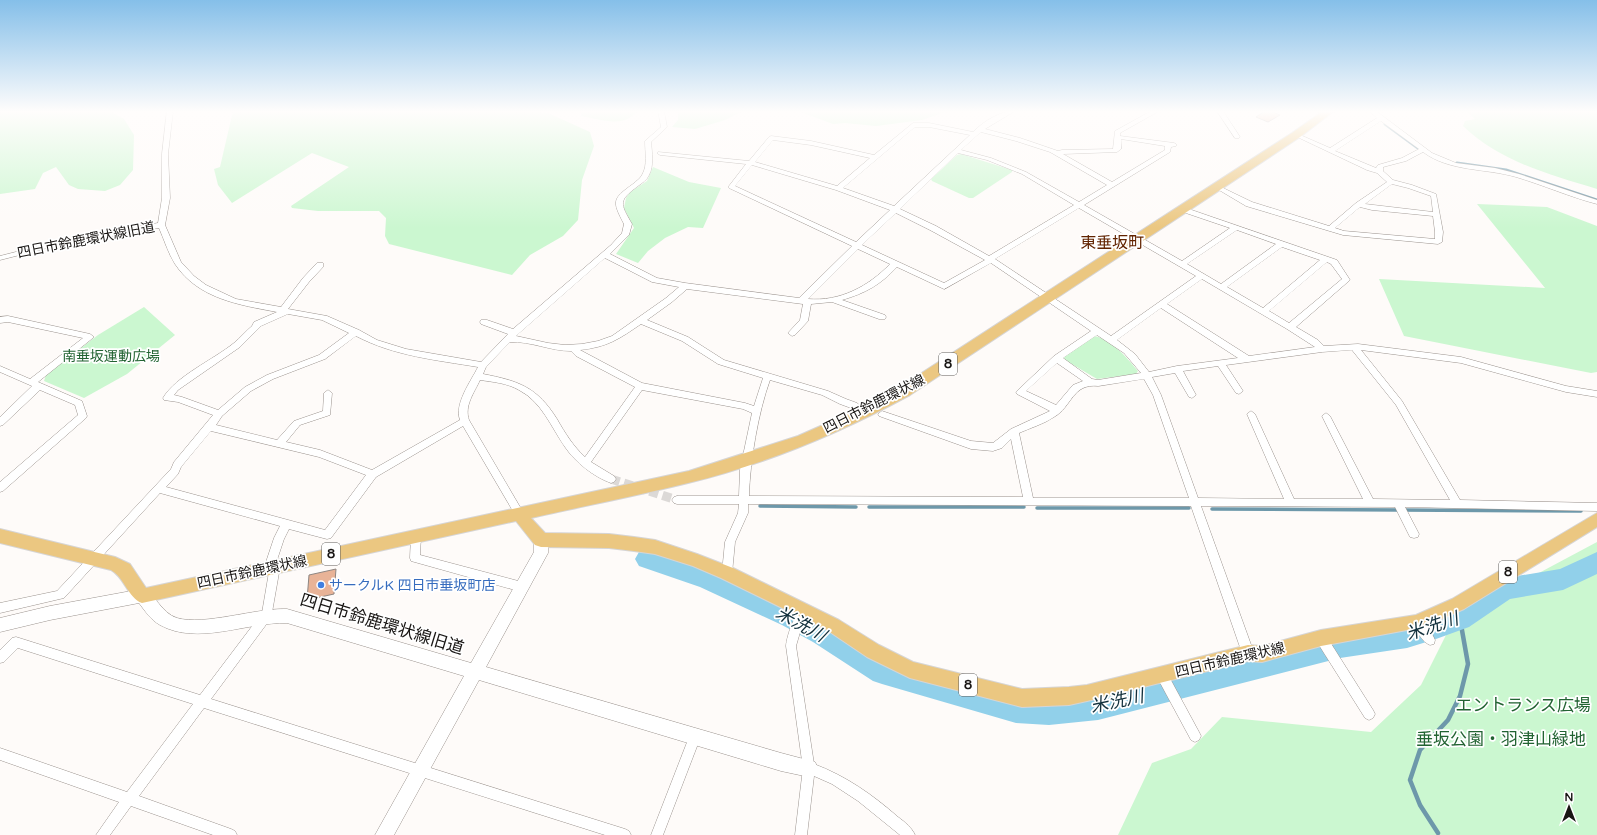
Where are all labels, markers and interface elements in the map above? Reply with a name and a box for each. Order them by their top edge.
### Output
street label: 四日市鈴鹿環状線旧道 [16,218,156,262]
district label: 東垂坂町 [1080,233,1144,253]
park label: 南垂坂運動広場 [62,348,160,365]
road number: 8 [939,353,957,375]
street label: 四日市鈴鹿環状線 [820,371,928,437]
road number: 8 [322,543,340,565]
street label: 四日市鈴鹿環状線 [195,552,309,592]
road number: 8 [1499,561,1517,583]
place label: サークルK 四日市垂坂町店 [329,577,496,594]
marker: サークルK 四日市垂坂町店 [316,580,326,590]
street label: 四日市鈴鹿環状線旧道 [298,589,466,659]
water label: 米洗川 [772,601,832,648]
water label: 米洗川 [1403,607,1463,645]
street label: 四日市鈴鹿環状線 [1174,639,1286,681]
road number: 8 [959,674,977,696]
water label: 米洗川 [1088,684,1148,717]
park label: エントランス広場 [1455,695,1591,716]
park label: 垂坂公園・羽津山緑地 [1416,729,1586,750]
north arrow [1549,787,1589,827]
text: N [1565,791,1573,804]

